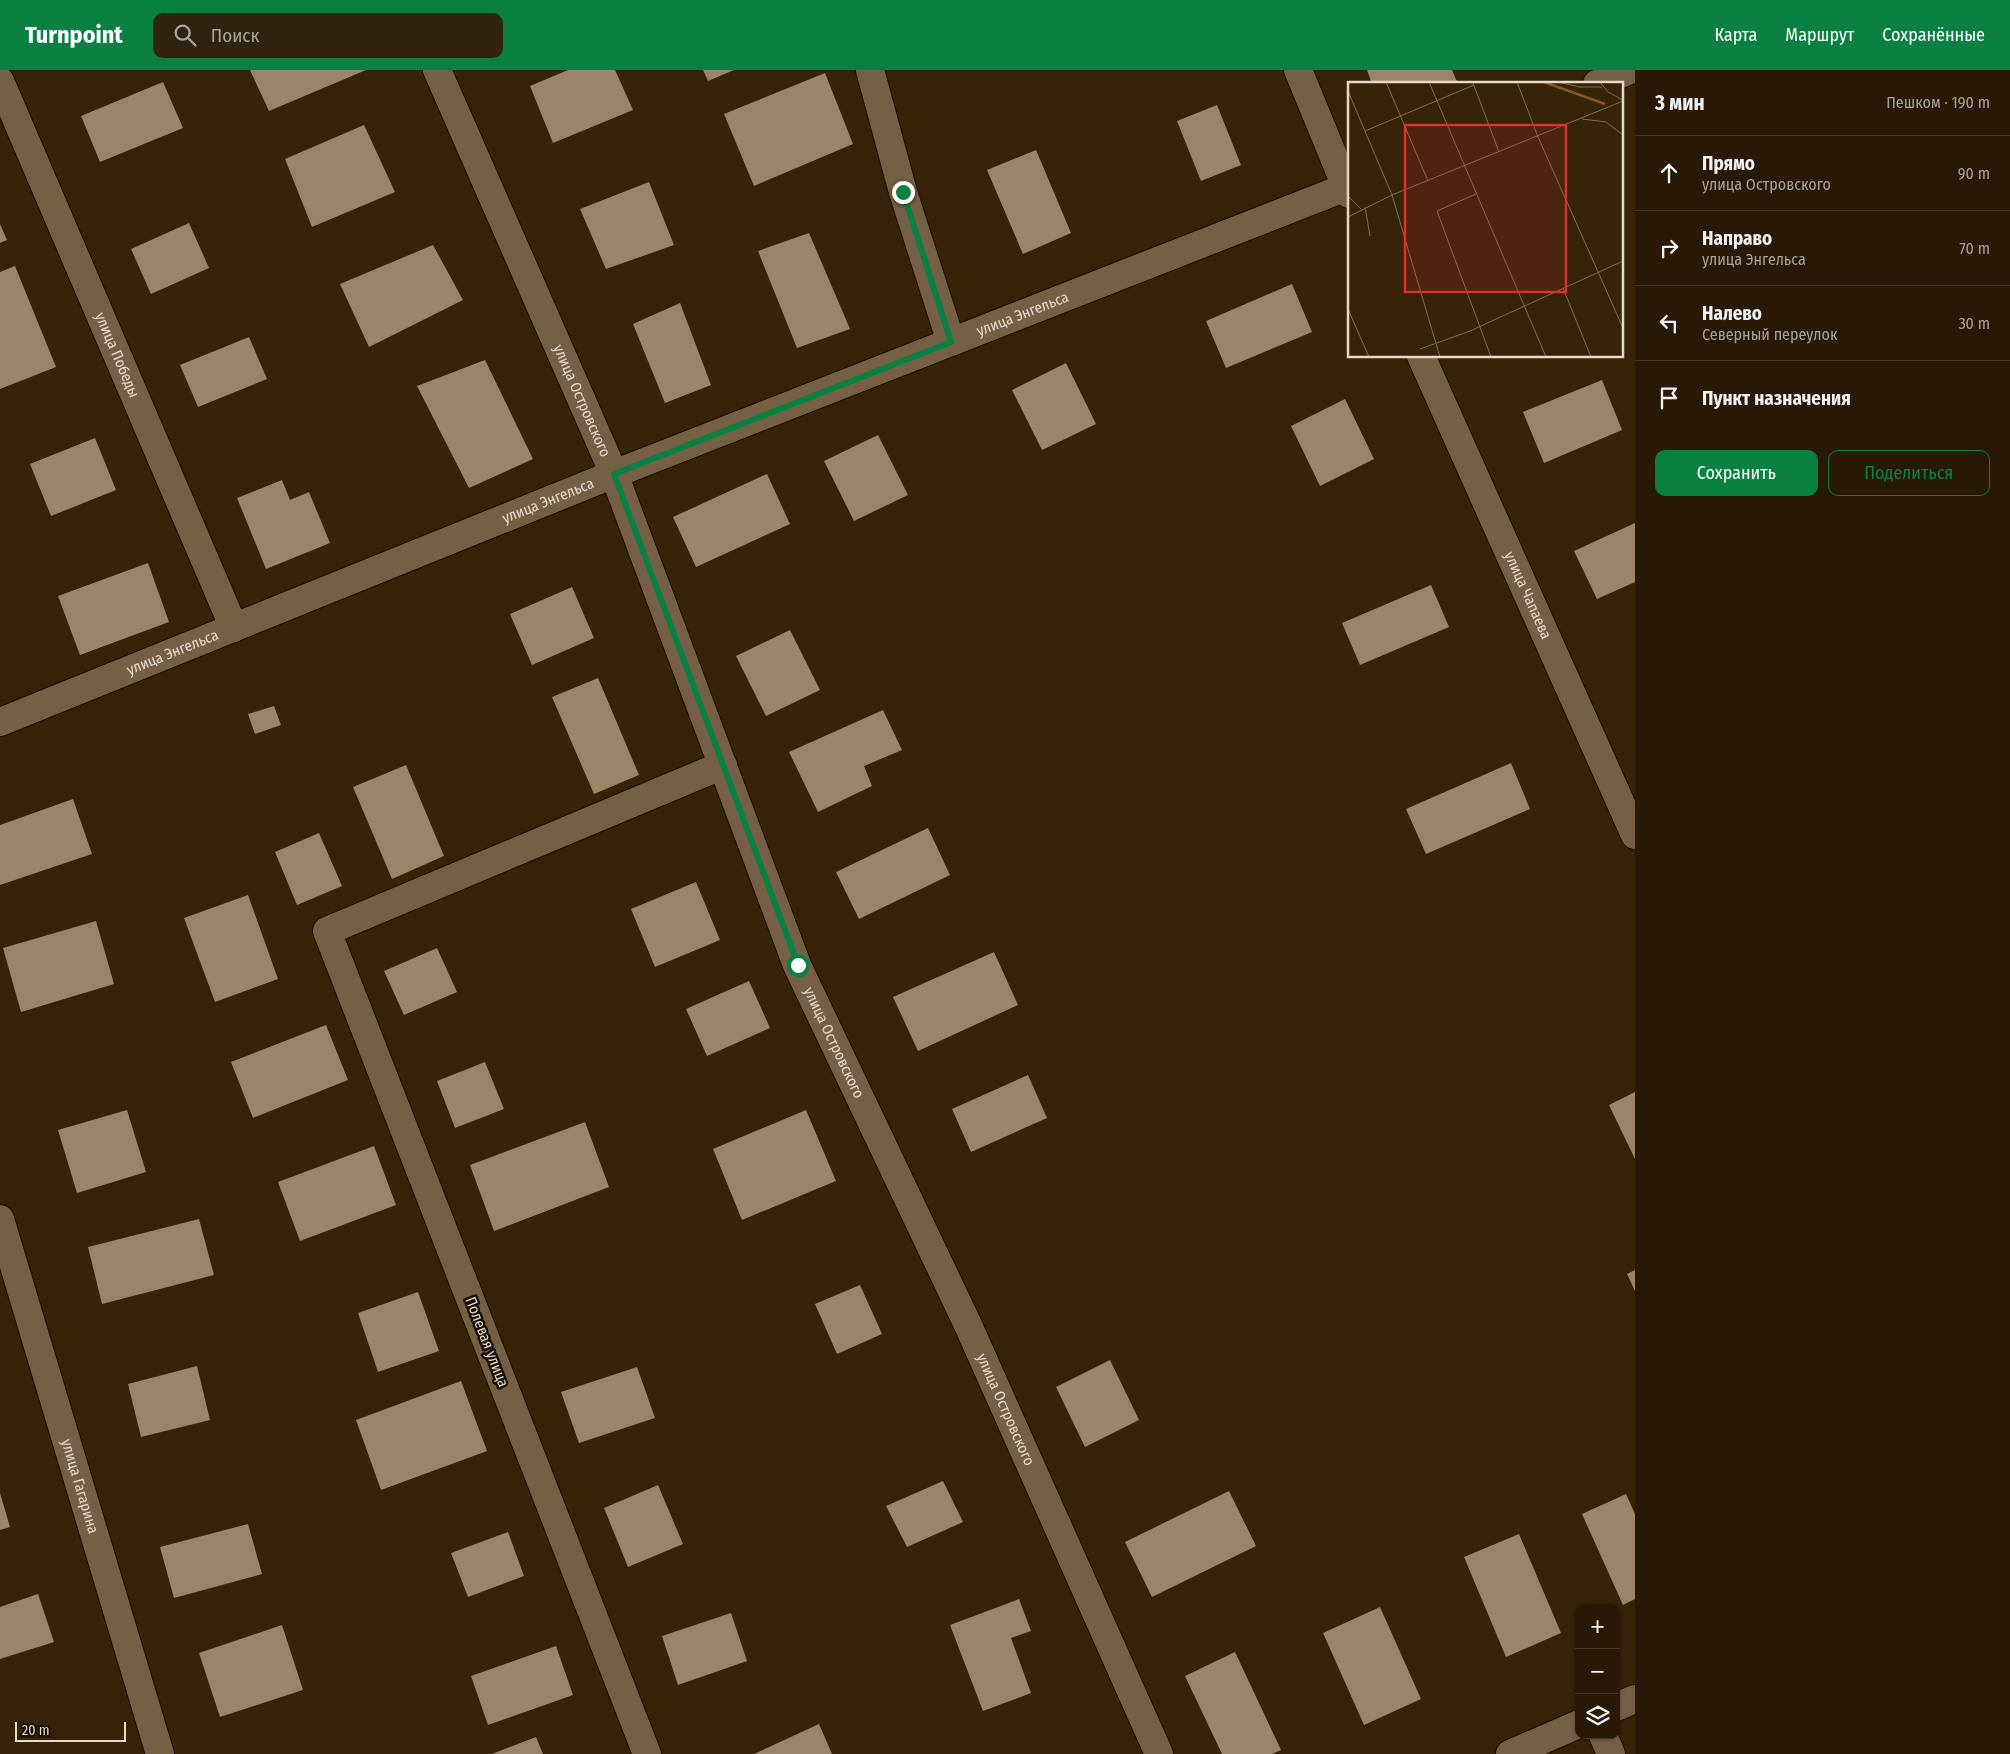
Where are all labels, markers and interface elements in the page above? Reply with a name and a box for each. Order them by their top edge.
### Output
search box [153,13,503,58]
text: Turnpoint [25,21,123,49]
icon: search [171,21,199,49]
text: Поиск [211,24,259,47]
text: Карта [1714,24,1757,46]
text: Маршрут [1785,24,1854,46]
text: Сохранённые [1882,24,1985,46]
inset map [1348,82,1622,358]
text: 3 мин [1655,90,1705,116]
text: Пешком · 190 m [1886,93,1990,112]
text: Прямо [1702,152,1755,175]
icon: ahead [1655,159,1683,187]
text: 90 m [1958,164,1990,183]
text: улица Островского [1702,175,1831,194]
route end [892,181,915,204]
text: Направо [1702,227,1772,250]
icon: right [1655,234,1683,262]
text: 70 m [1959,239,1990,258]
text: улица Энгельса [1702,250,1806,269]
street label: улица Энгельса [974,288,1071,340]
text: Налево [1702,302,1762,325]
icon: left [1655,309,1683,337]
street label: улица Победы [91,310,143,400]
text: 30 m [1958,314,1990,333]
text: Северный переулок [1702,325,1837,344]
street label: улица Островского [549,342,614,460]
icon: arrive [1655,384,1683,412]
text: Пункт назначения [1702,387,1851,410]
button: Сохранить [1655,450,1818,496]
button: Поделиться [1828,450,1990,496]
street label: улица Энгельса [499,474,597,527]
street label: улица Чапаева [1500,549,1555,642]
street label: улица Энгельса [124,626,221,679]
route start [787,954,810,977]
street label: улица Островского [800,984,868,1101]
street label: Полевая улица [462,1294,512,1390]
street label: улица Островского [973,1350,1038,1468]
street label: улица Гагарина [57,1437,103,1536]
map controls [1575,1604,1620,1739]
button: + [1575,1604,1620,1649]
button: − [1575,1649,1620,1694]
button: layers [1575,1694,1620,1739]
scale bar [15,1719,126,1742]
text: 20 m [22,1722,50,1739]

